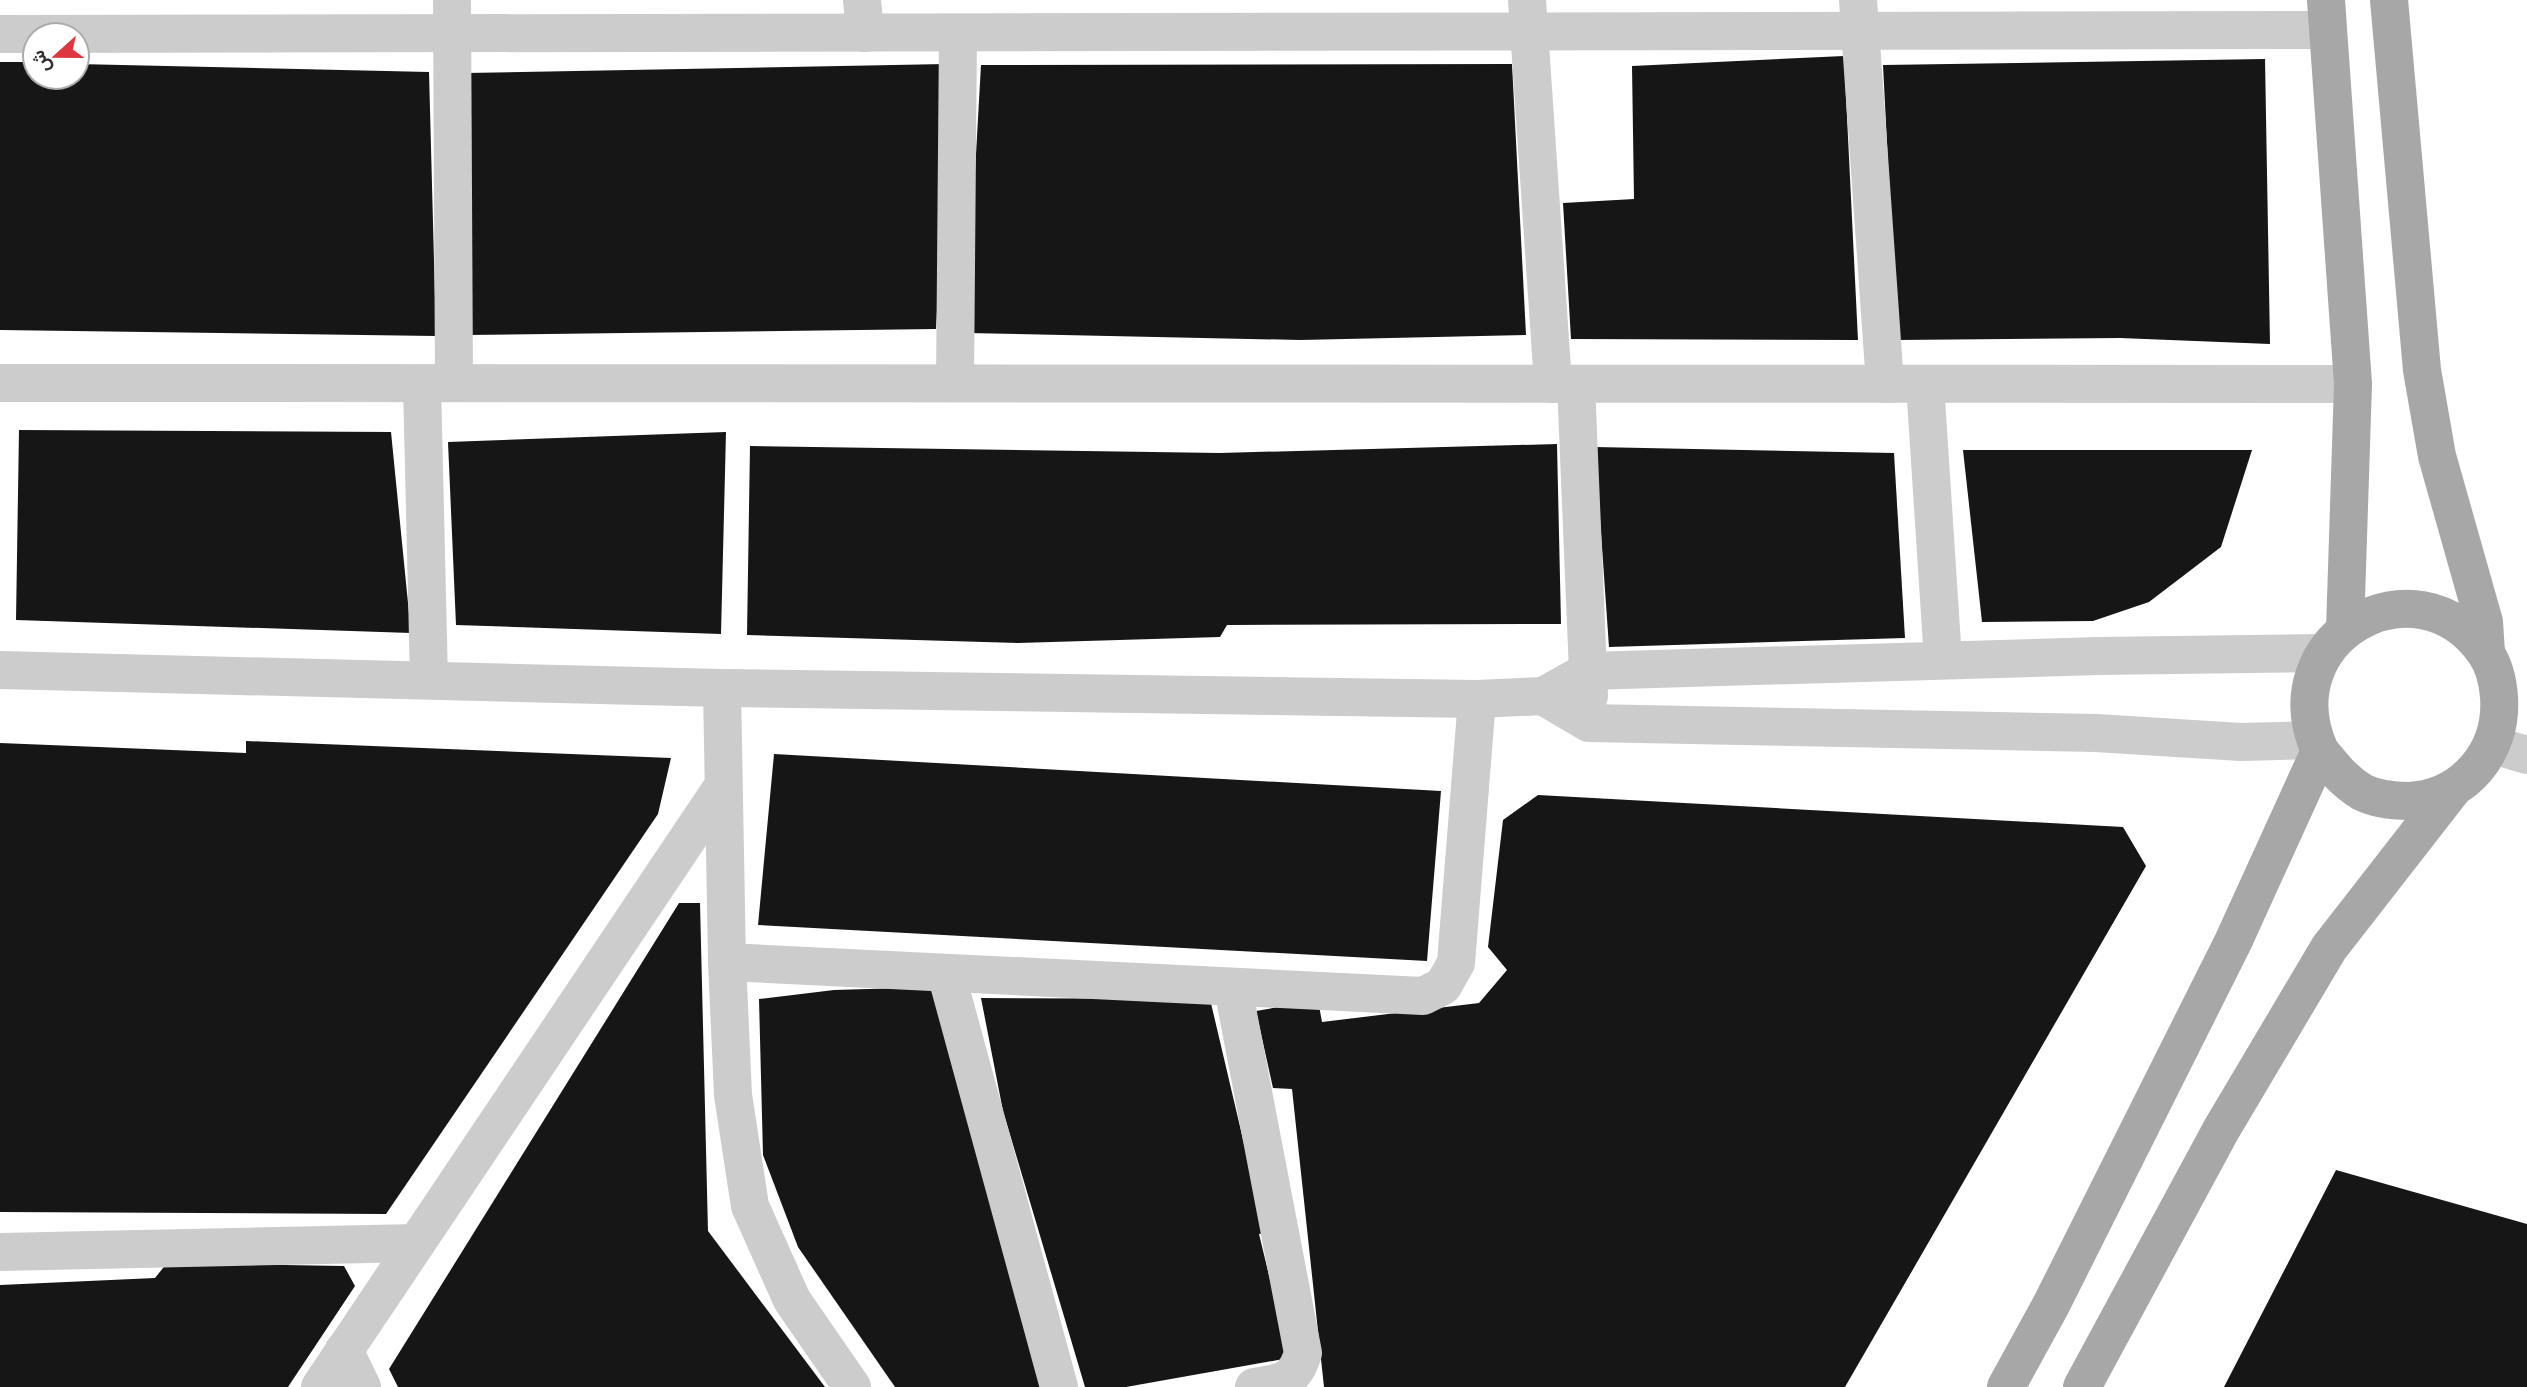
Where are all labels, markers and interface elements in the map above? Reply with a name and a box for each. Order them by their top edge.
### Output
north arrow [21,21,91,91]
text: ش [25,47,55,77]

